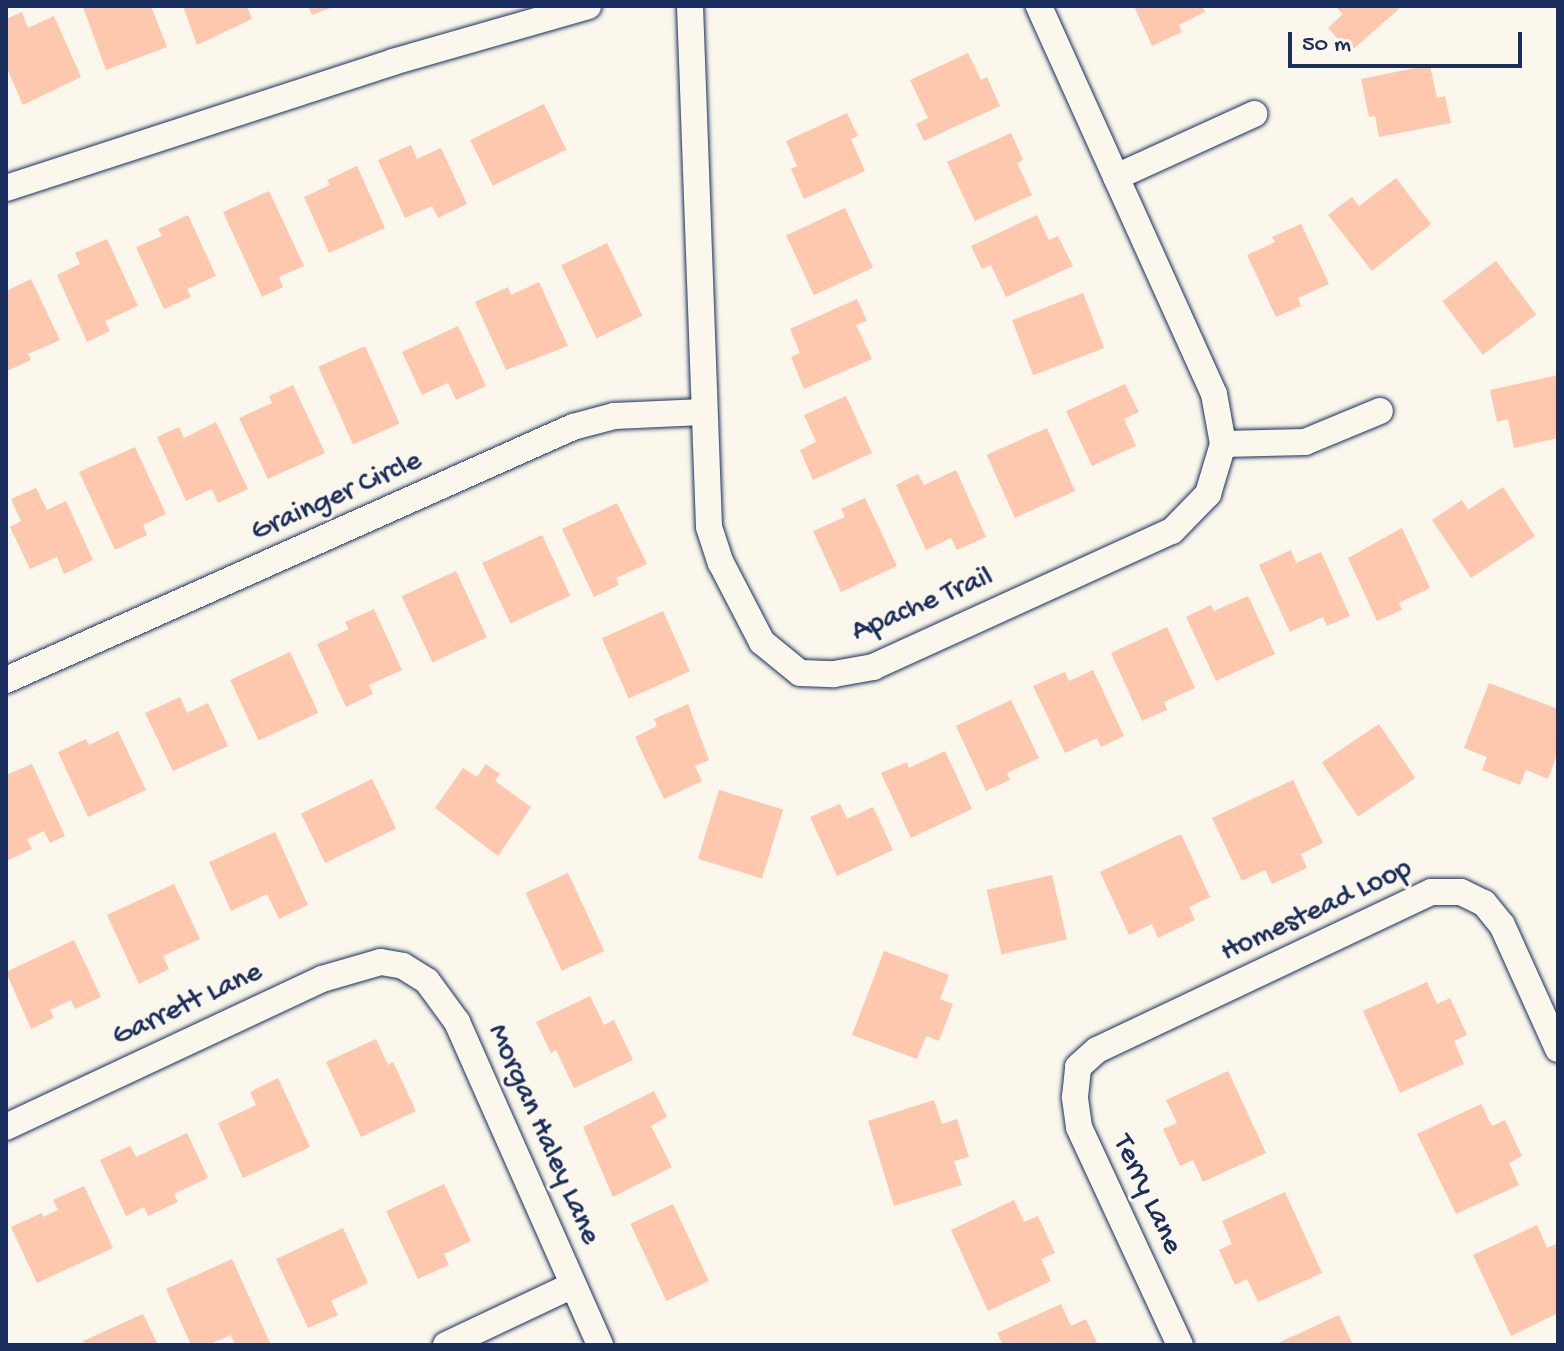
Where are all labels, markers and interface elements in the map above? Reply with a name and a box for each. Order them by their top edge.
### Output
scale bar [1292,16,1526,66]
text: 50 m [1302,31,1351,60]
street label: Grainger Circle [246,444,428,552]
street label: Apache Trail [847,560,999,652]
street label: Homestead Loop [1216,852,1418,972]
street label: Garrett Lane [107,956,269,1056]
street label: Morgan Haley Lane [477,1019,607,1251]
street label: Terry Lane [1103,1130,1189,1260]

